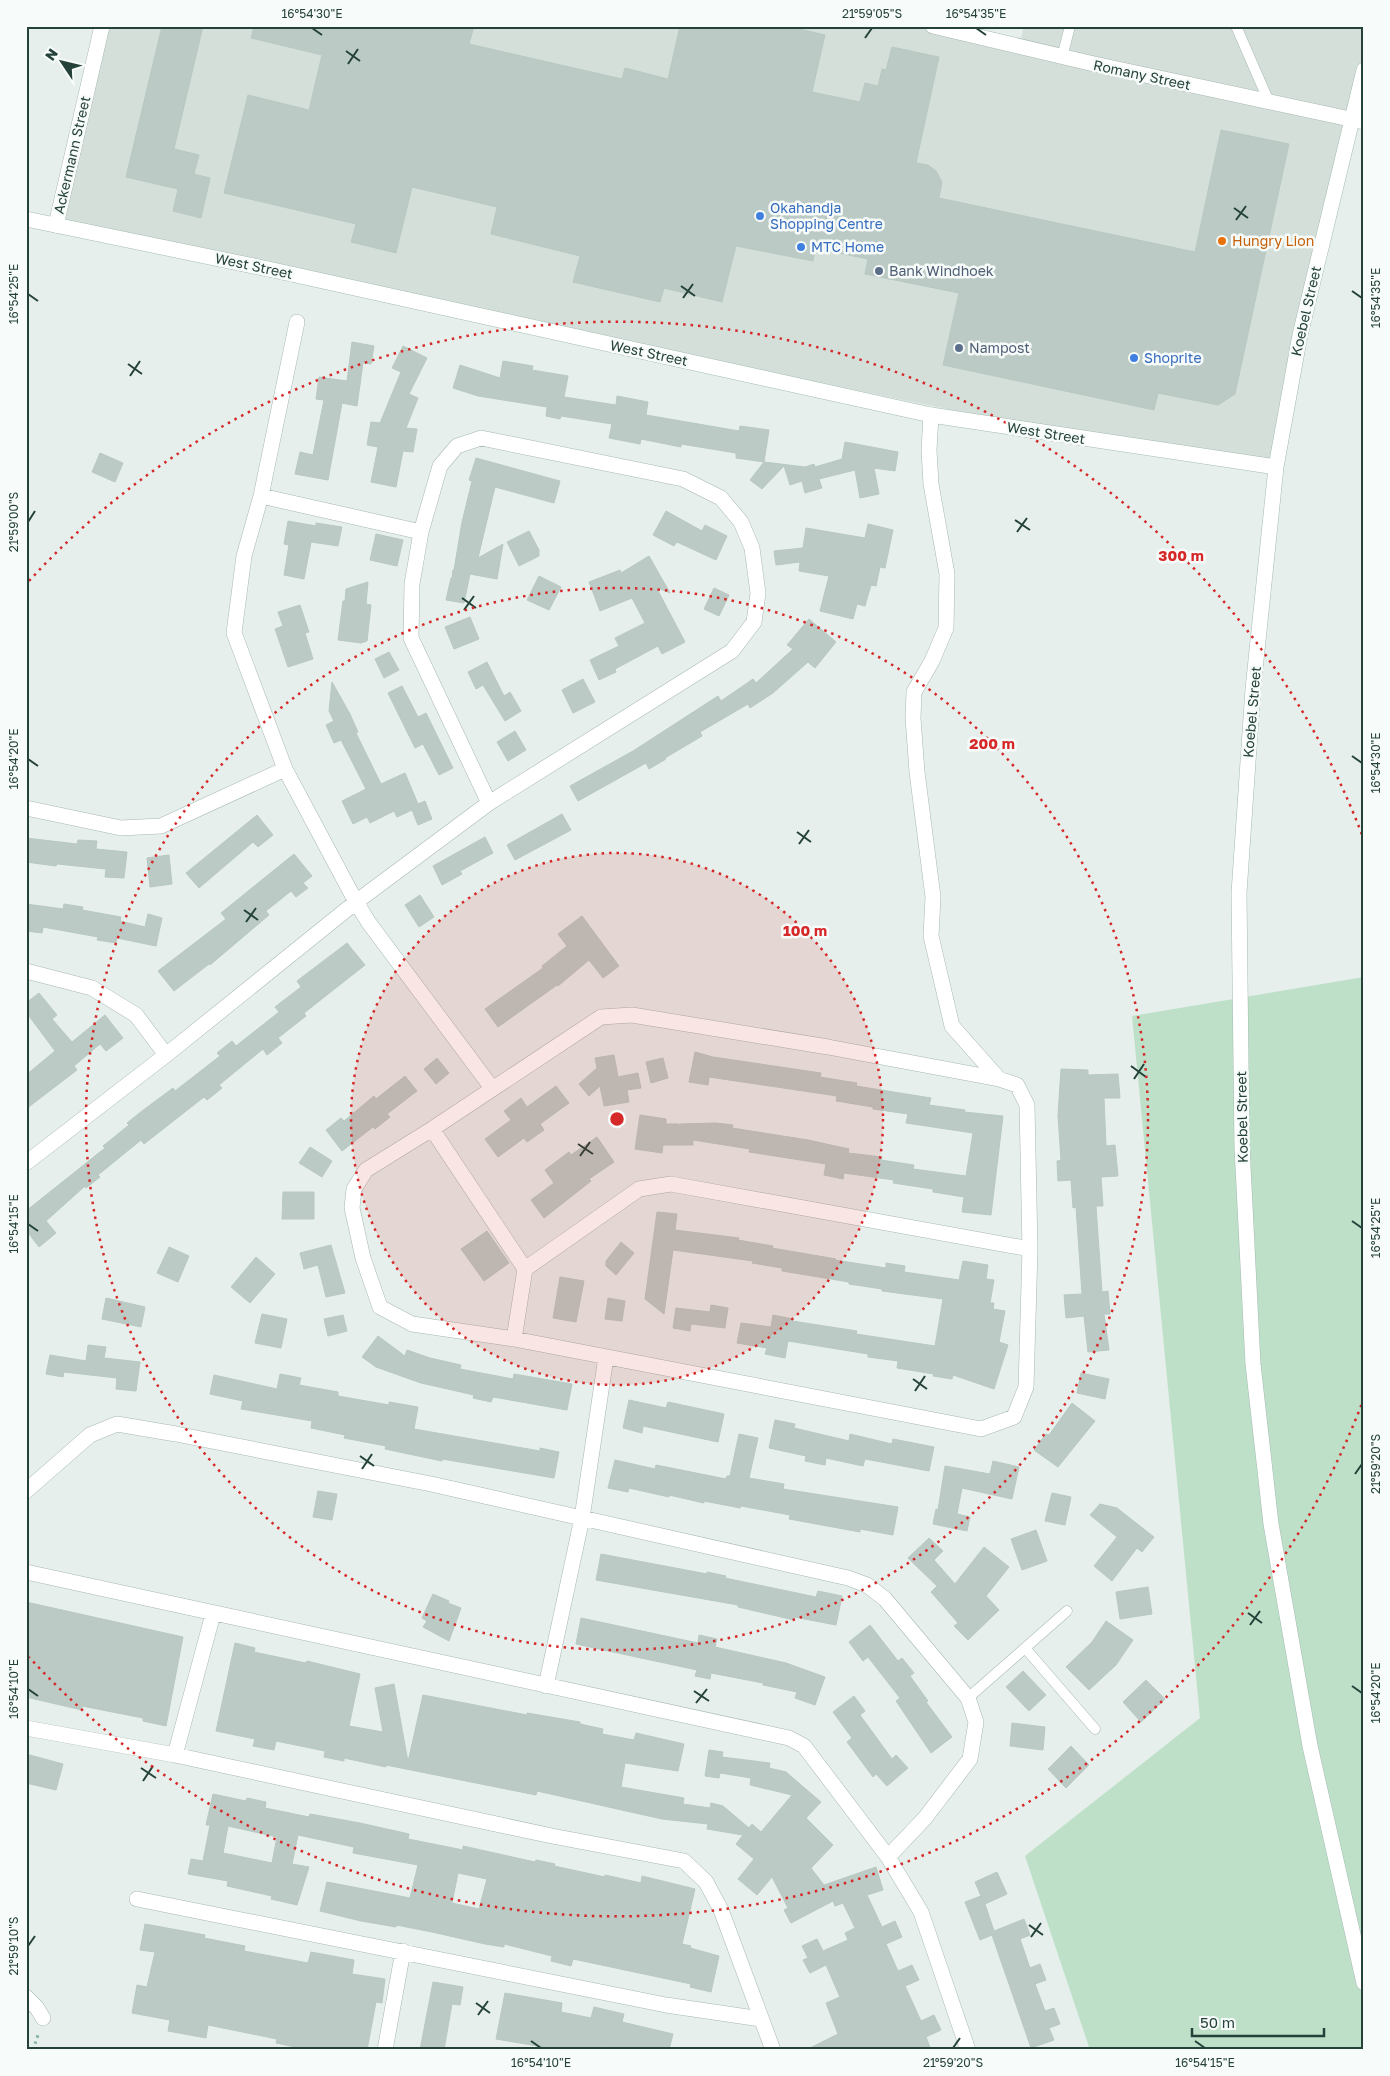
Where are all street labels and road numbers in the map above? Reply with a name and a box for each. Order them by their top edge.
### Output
street label: Romany Street [1092,56,1192,93]
street label: Ackermann Street [50,94,93,216]
street label: West Street [214,249,294,282]
street label: Koebel Street [1287,264,1324,358]
street label: West Street [609,336,689,369]
street label: West Street [1006,418,1086,447]
street label: Koebel Street [1239,665,1264,759]
street label: Koebel Street [1232,1071,1251,1163]

